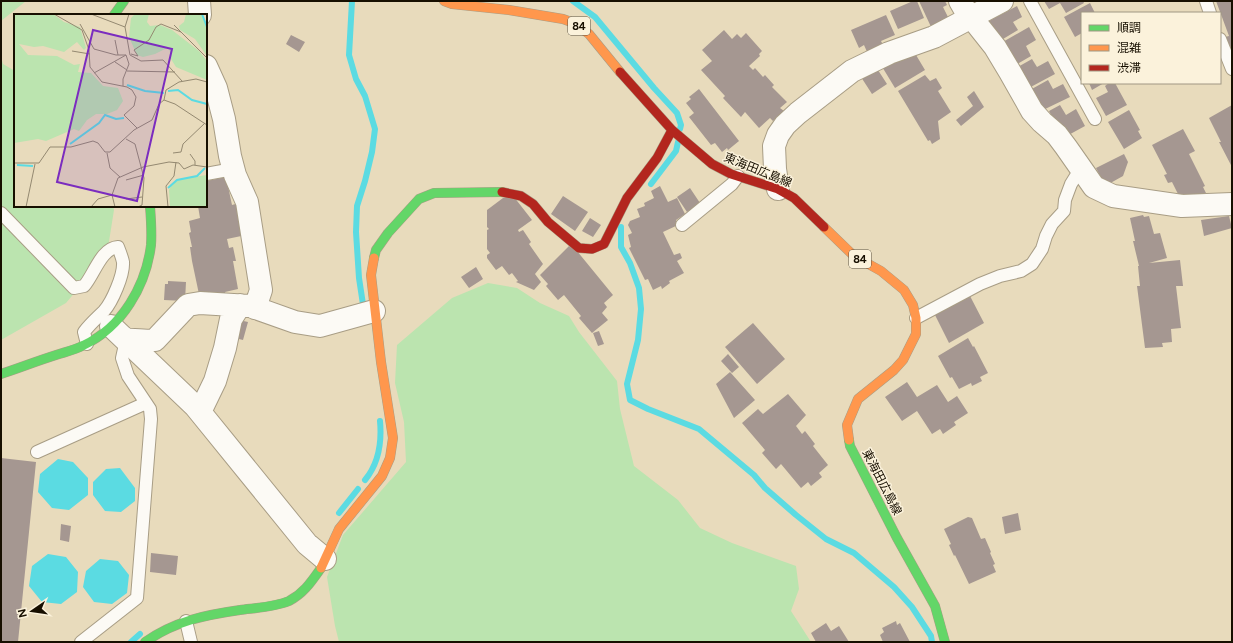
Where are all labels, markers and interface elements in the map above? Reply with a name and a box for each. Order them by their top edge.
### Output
legend [1081,12,1221,84]
inset map [14,14,207,207]
road number: 84 [568,17,590,35]
text: 順調 [1117,21,1141,35]
text: 混雑 [1117,41,1141,55]
text: 渋滞 [1117,61,1141,75]
street label: 東海田広島線 [722,150,794,190]
road number: 84 [849,250,871,268]
street label: 東海田広島線 [859,447,905,517]
north arrow [12,591,52,631]
text: N [15,608,30,619]

